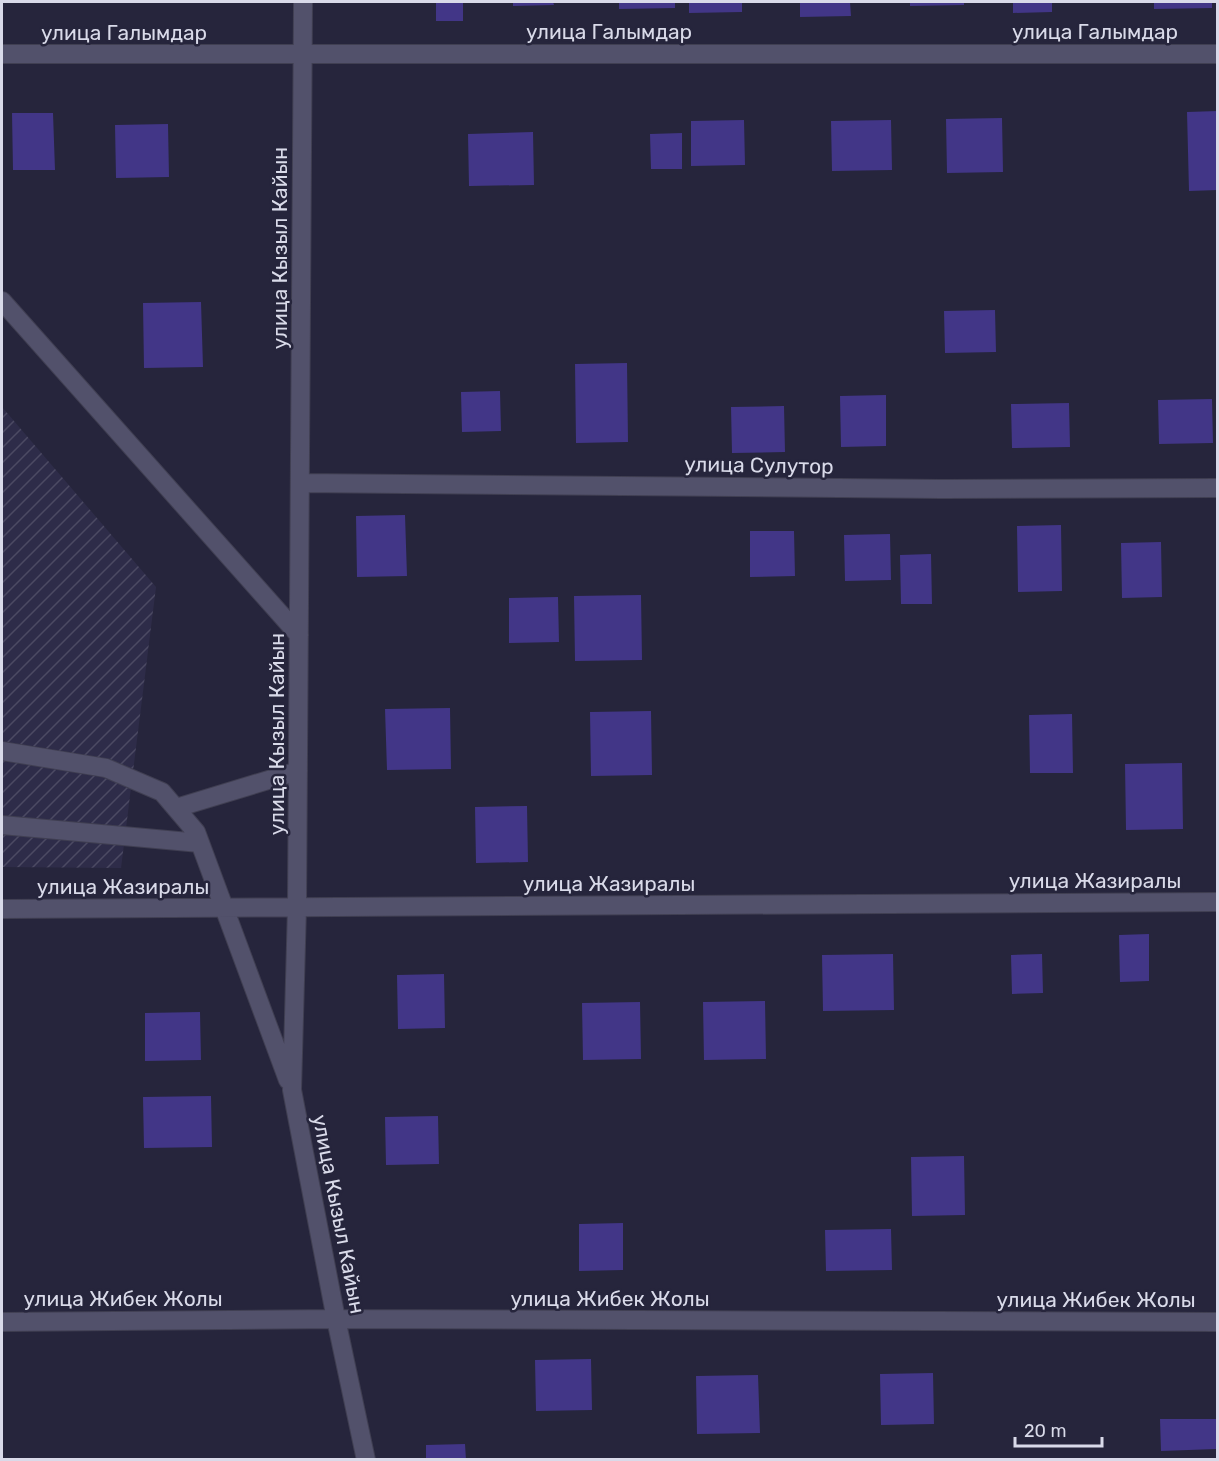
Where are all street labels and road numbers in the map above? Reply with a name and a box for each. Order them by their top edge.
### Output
street label: улица Галымдар [526,19,692,44]
street label: улица Галымдар [1012,19,1178,44]
street label: улица Галымдар [41,20,207,45]
street label: улица Кызыл Кайын [267,147,292,349]
street label: улица Сулутор [684,451,834,479]
street label: улица Кызыл Кайын [264,633,289,835]
street label: улица Жазиралы [1009,868,1181,893]
street label: улица Жазиралы [523,871,695,896]
street label: улица Жазиралы [37,874,209,899]
street label: улица Кызыл Кайын [307,1112,371,1316]
street label: улица Жибек Жолы [23,1286,223,1311]
street label: улица Жибек Жолы [510,1286,710,1311]
street label: улица Жибек Жолы [996,1287,1196,1312]

